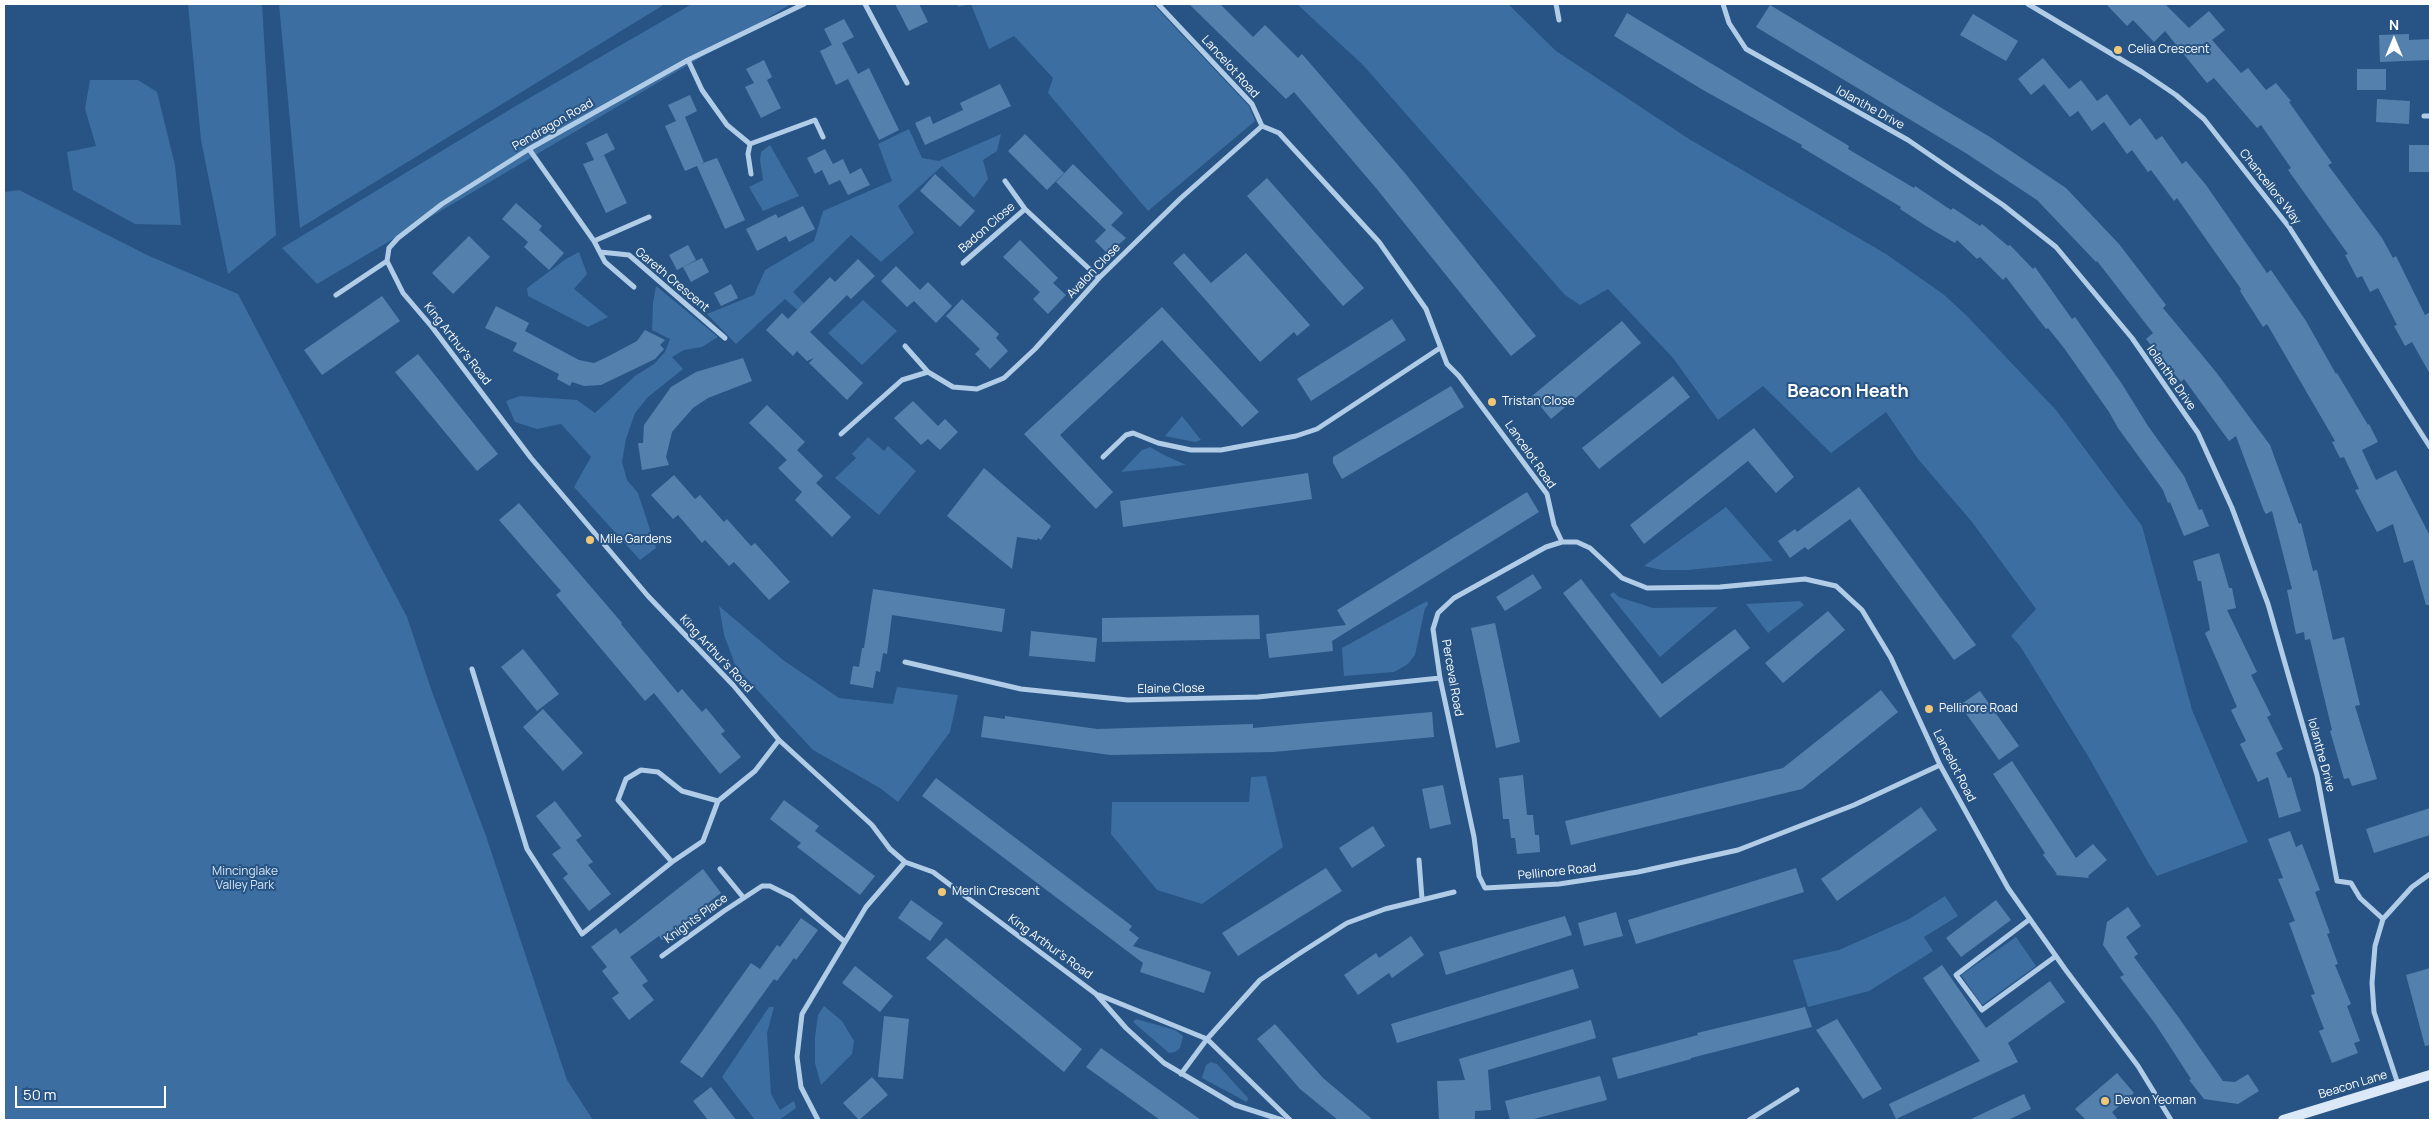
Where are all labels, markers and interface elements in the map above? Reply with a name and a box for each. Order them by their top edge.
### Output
north arrow [2369,15,2419,65]
text: N [2389,15,2399,34]
street label: Lancelot Road [1198,33,1262,101]
place label: Celia Crescent [2128,43,2210,57]
marker: Celia Crescent [2112,44,2124,56]
street label: Iolanthe Drive [1833,83,1907,133]
street label: Pendragon Road [510,96,596,154]
street label: Chancellors Way [2236,146,2304,228]
street label: Badon Close [956,200,1018,256]
street label: Avalon Close [1064,241,1124,301]
street label: Gareth Crescent [632,245,712,315]
street label: King Arthur's Road [420,300,494,388]
street label: Iolanthe Drive [2143,343,2199,413]
district label: Beacon Heath [1787,381,1909,403]
place label: Tristan Close [1502,395,1575,409]
marker: Tristan Close [1486,396,1498,408]
street label: Lancelot Road [1501,419,1559,491]
place label: Mile Gardens [600,533,672,547]
marker: Mile Gardens [584,534,596,546]
street label: King Arthur's Road [676,612,756,696]
street label: Perceval Road [1438,638,1466,718]
street label: Elaine Close [1137,681,1205,697]
place label: Pellinore Road [1939,702,2018,716]
marker: Pellinore Road [1923,703,1935,715]
street label: Iolanthe Drive [2304,716,2338,794]
street label: Lancelot Road [1930,728,1978,804]
street label: Pellinore Road [1517,861,1597,883]
park label: Mincinglake Valley Park [212,865,278,893]
place label: Merlin Crescent [952,885,1040,899]
marker: Merlin Crescent [936,886,948,898]
street label: Knights Place [661,891,731,947]
street label: King Arthur's Road [1005,912,1095,982]
street label: Beacon Lane [2317,1068,2389,1102]
scale bar [18,1076,169,1108]
text: 50 m [23,1084,57,1105]
place label: Devon Yeoman [2115,1094,2196,1108]
marker: Devon Yeoman [2099,1095,2111,1107]

